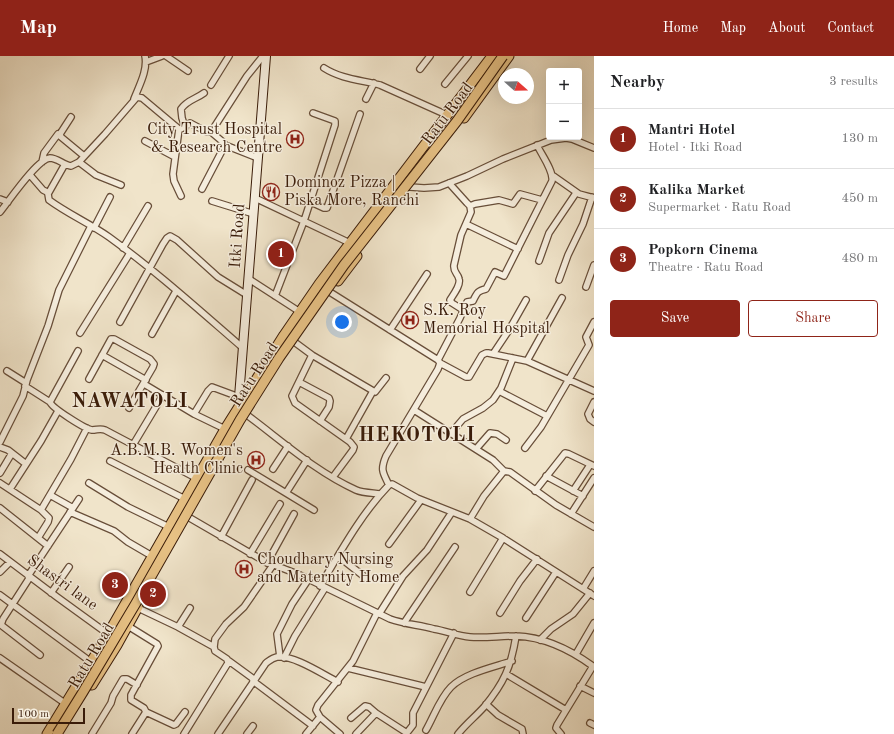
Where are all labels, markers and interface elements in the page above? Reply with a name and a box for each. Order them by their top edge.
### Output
text: Map [20,19,57,38]
text: Home [663,21,698,35]
text: Map [720,21,746,35]
text: About [768,21,805,35]
text: Contact [827,21,874,35]
north arrow [498,68,534,104]
map controls [546,68,582,140]
button: + [546,68,582,104]
text: Nearby [610,74,665,91]
text: 3 results [829,75,878,88]
street label: Ratu Road [419,80,477,148]
button: − [546,104,582,140]
place label: City Trust Hospital & Research Centre [147,122,282,156]
text: Mantri Hotel [648,123,735,138]
hospital icon: City Trust Hospital & Research Centre [285,129,305,149]
text: 1 [619,132,627,145]
text: 130 m [841,132,878,145]
text: Hotel · Itki Road [648,141,742,154]
place label: Dominoz Pizza | Piska More, Ranchi [284,175,419,209]
restaurant icon: Dominoz Pizza | Piska More, Ranchi [261,182,281,202]
text: Kalika Market [648,183,745,198]
text: 2 [619,192,627,205]
text: 450 m [841,192,878,205]
text: Supermarket · Ratu Road [648,201,791,214]
street label: Itki Road [228,203,248,269]
pin: 1 [268,239,294,269]
text: Popkorn Cinema [648,243,758,258]
text: 3 [619,252,627,265]
text: 480 m [841,252,878,265]
text: Theatre · Ratu Road [648,261,763,274]
button: Save [610,300,740,337]
button: Share [748,300,878,337]
place label: S.K. Roy Memorial Hospital [423,303,550,337]
hospital icon: S.K. Roy Memorial Hospital [400,310,420,330]
your location [332,312,352,332]
street label: Ratu Road [228,340,282,410]
district label: NAWATOLI [71,392,189,412]
district label: HEKOTOLI [358,426,476,446]
place label: A.B.M.B. Women's Health Clinic [110,443,243,477]
hospital icon: A.B.M.B. Women's Health Clinic [246,450,266,470]
street label: Shastri lane [24,552,100,614]
place label: Choudhary Nursing and Maternity Home [257,552,399,586]
hospital icon: Choudhary Nursing and Maternity Home [234,559,254,579]
pin: 3 [102,570,128,600]
pin: 2 [140,579,166,609]
street label: Ratu Road [66,620,118,692]
scale bar [12,706,85,725]
text: 100 m [18,709,49,720]

